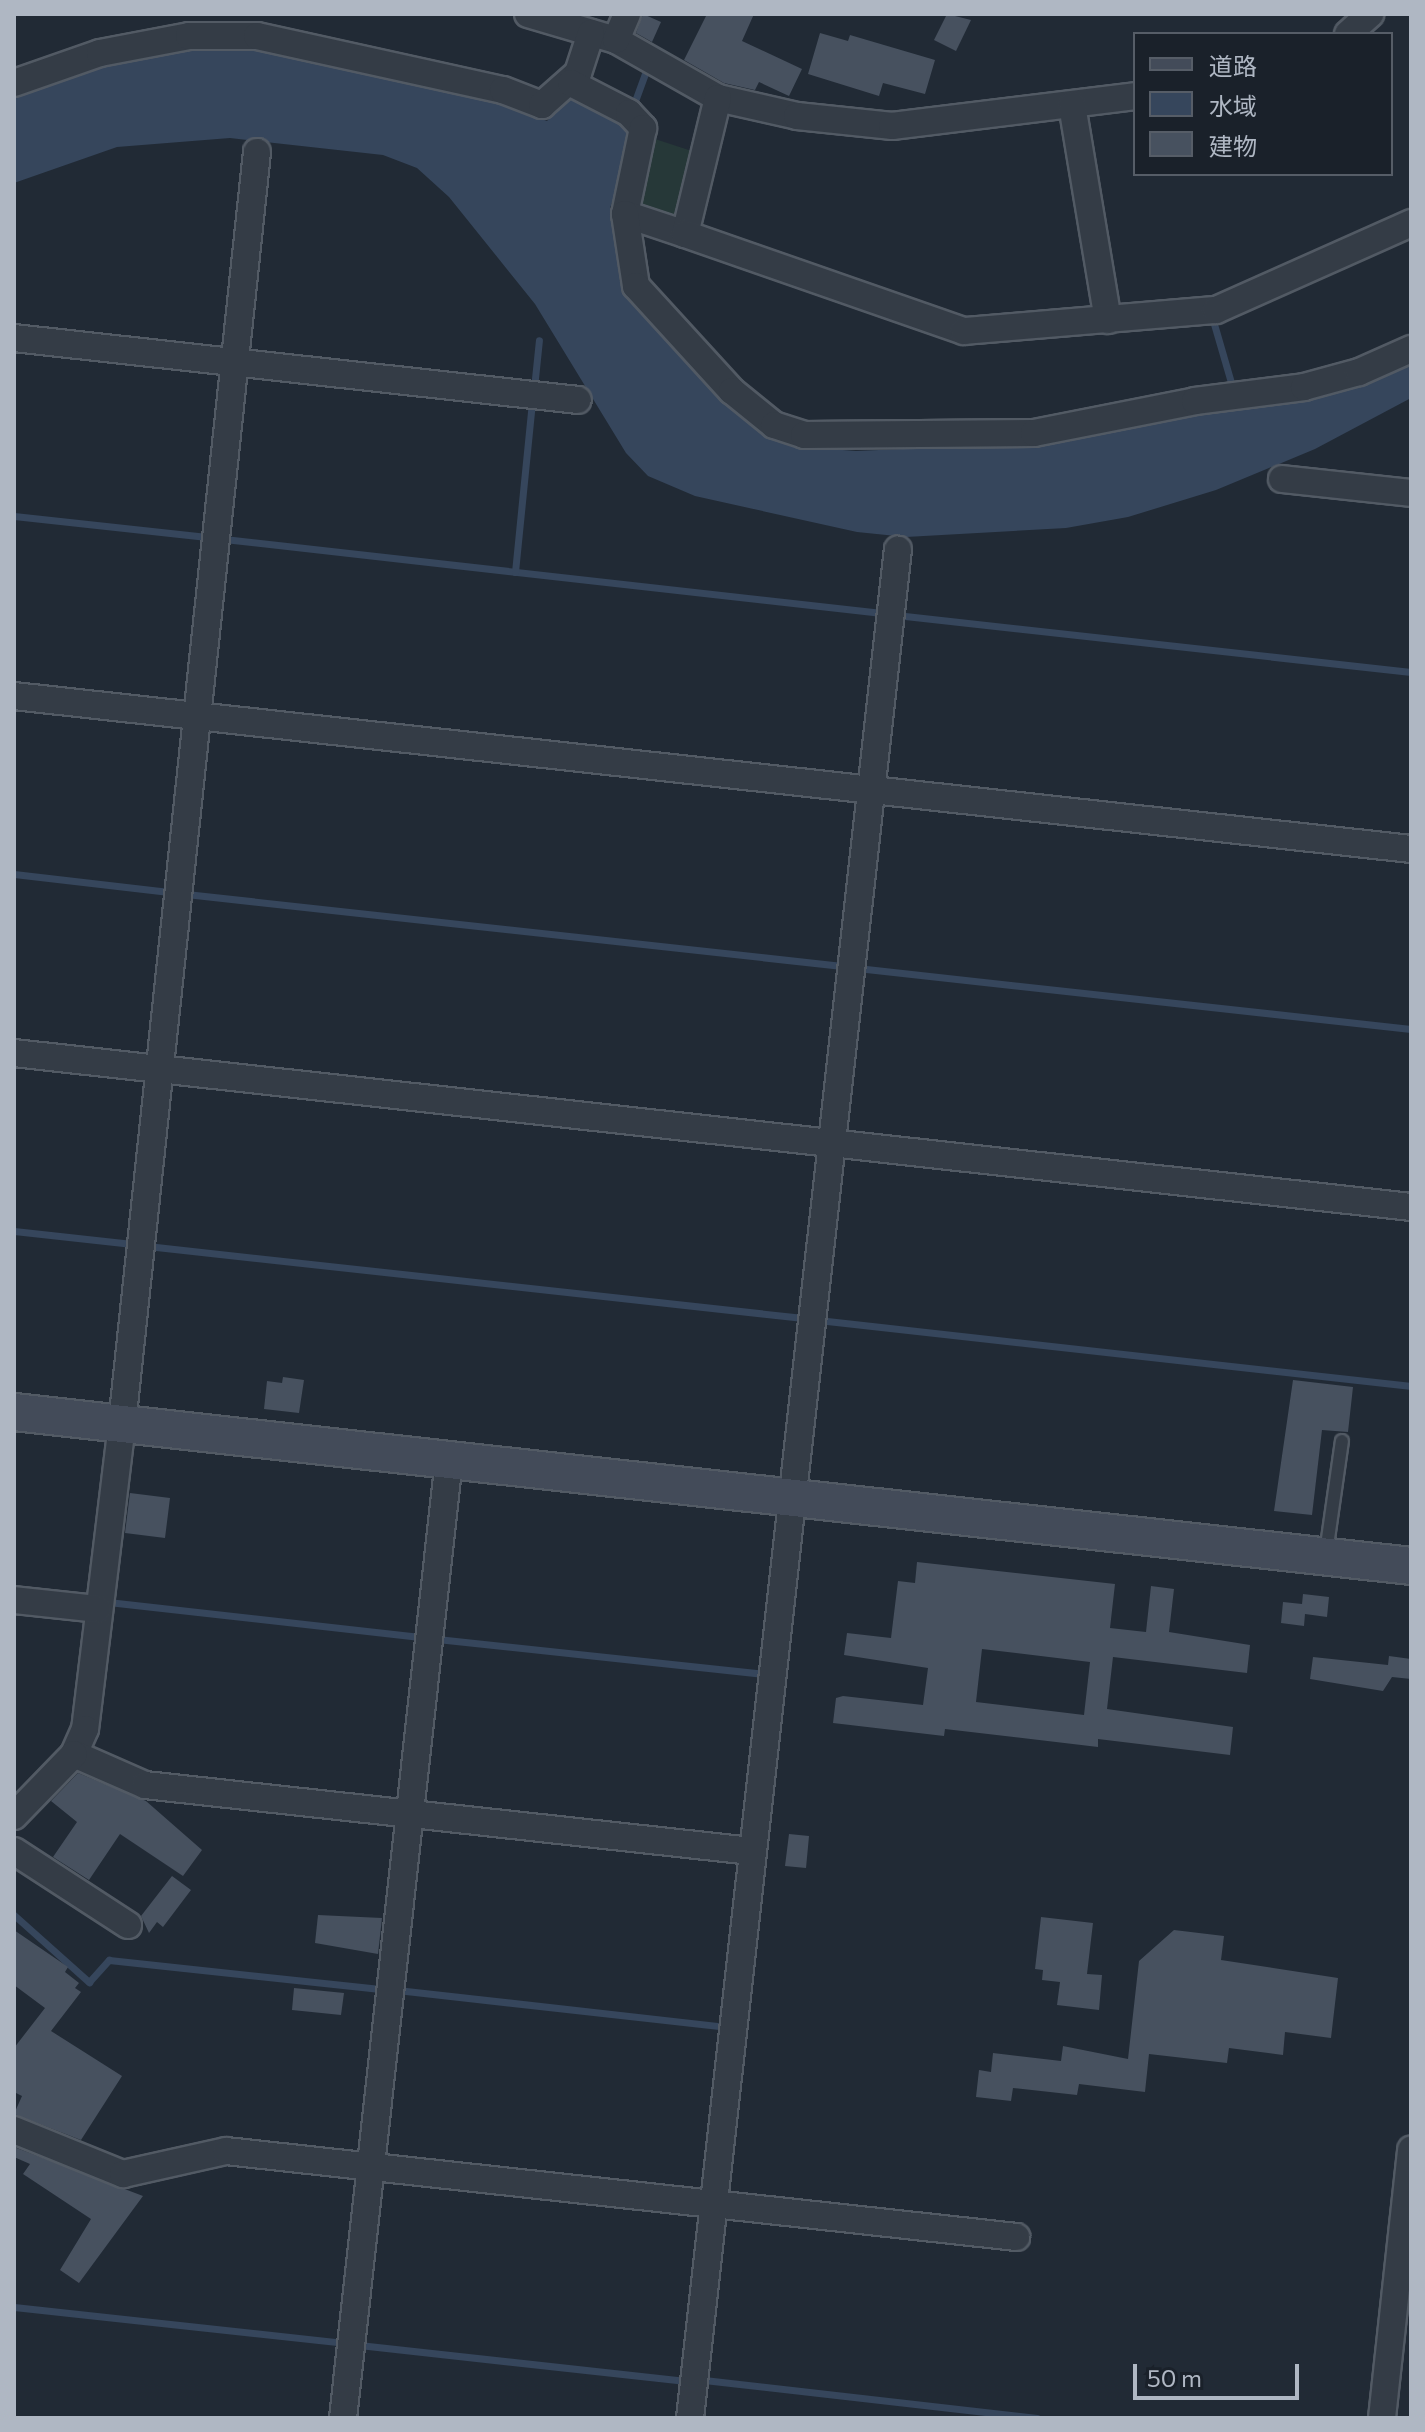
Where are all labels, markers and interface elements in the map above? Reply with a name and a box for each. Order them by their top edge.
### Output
legend [1133,32,1393,176]
text: 道路 [1209,51,1257,80]
text: 水域 [1209,91,1257,120]
text: 建物 [1209,131,1257,160]
scale bar [1137,2348,1303,2398]
text: 50 m [1147,2363,1202,2392]

